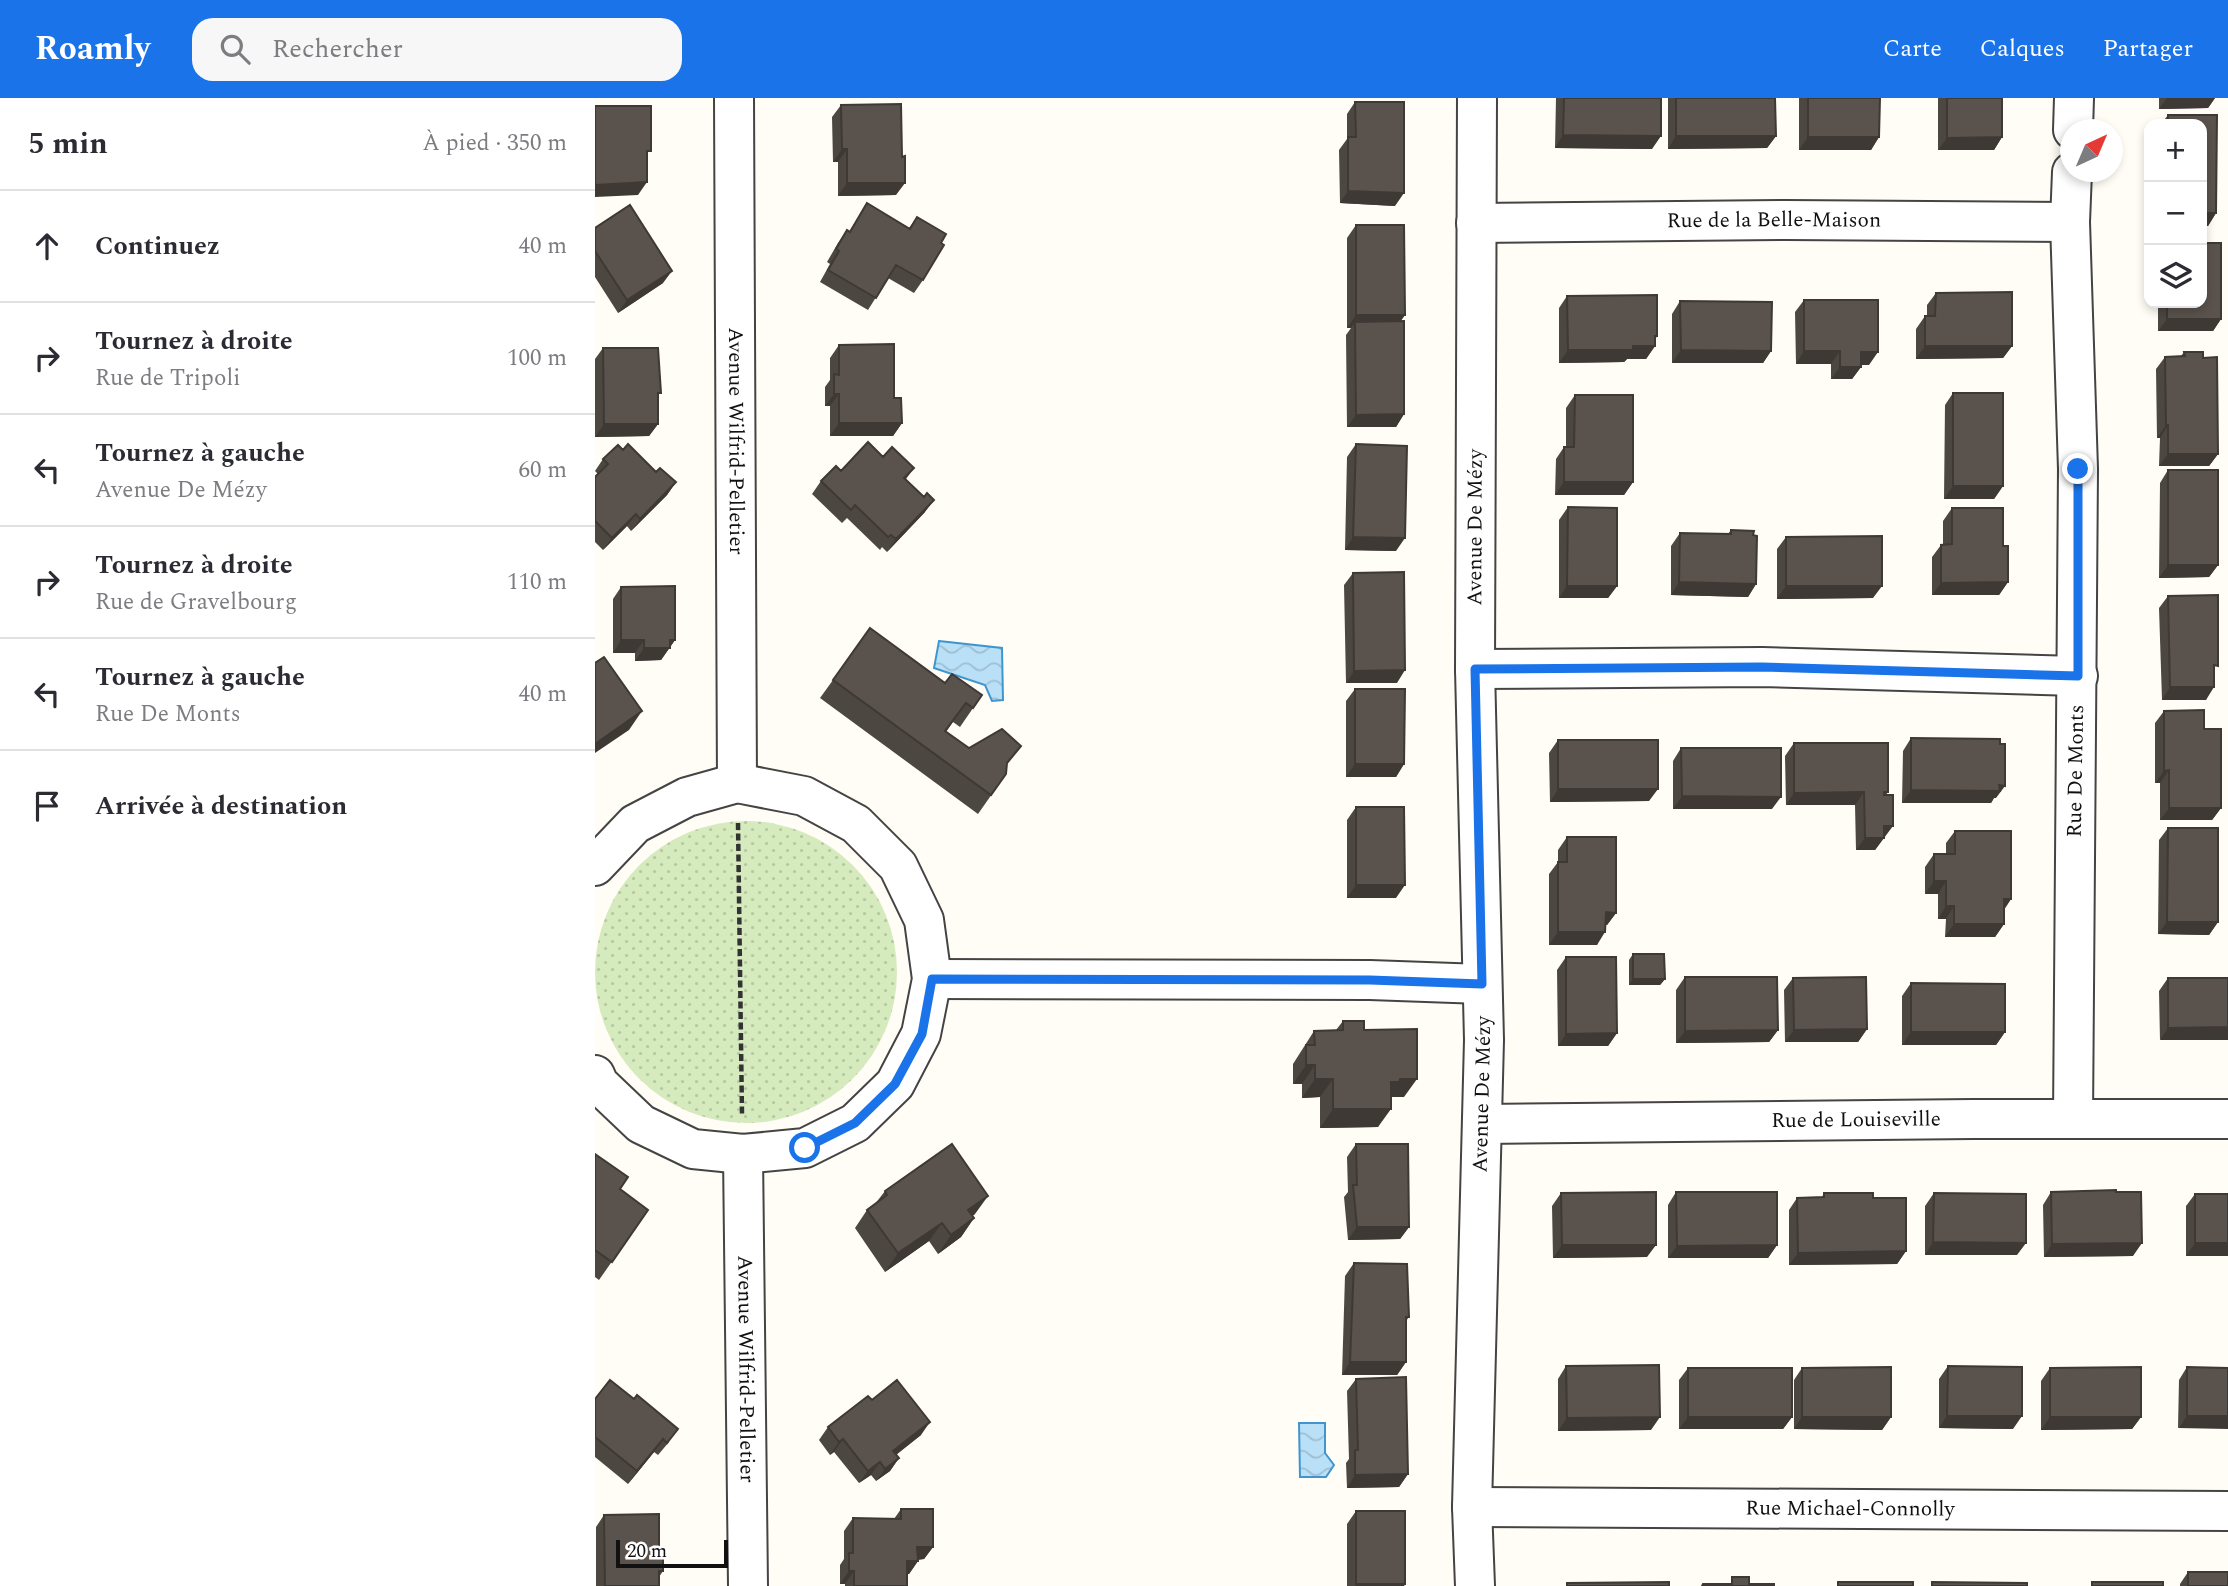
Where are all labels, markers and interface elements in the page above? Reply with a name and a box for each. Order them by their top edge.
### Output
search box [192,18,682,81]
text: Roamly [35,24,150,74]
text: Rechercher [272,29,403,69]
icon: search [216,30,254,68]
text: Carte [1883,31,1942,67]
text: Calques [1980,31,2065,67]
text: Partager [2103,31,2193,67]
north arrow [2060,119,2123,182]
map controls [2144,119,2207,308]
button: + [2144,119,2207,182]
text: 5 min [28,121,108,167]
text: À pied · 350 m [422,126,567,161]
button: − [2144,182,2207,245]
street label: Rue de la Belle-Maison [1667,204,1881,237]
text: Continuez [95,226,220,266]
icon: ahead [28,227,66,265]
text: 40 m [518,229,567,264]
button: layers [2144,245,2207,308]
text: Tournez à droite [95,321,293,361]
street label: Avenue Wilfrid-Pelletier [719,327,752,555]
icon: right [28,339,66,377]
text: 100 m [507,341,567,376]
text: Rue de Tripoli [95,361,240,396]
text: Tournez à gauche [95,433,305,473]
street label: Avenue De Mézy [1459,448,1492,606]
icon: left [28,451,66,489]
text: 60 m [518,453,567,488]
route end [2062,453,2093,484]
text: Avenue De Mézy [95,473,267,508]
text: Tournez à droite [95,545,293,585]
icon: right [28,563,66,601]
text: 110 m [507,565,567,600]
text: Rue de Gravelbourg [95,585,297,620]
text: Tournez à gauche [95,657,305,697]
icon: left [28,675,66,713]
text: 40 m [518,677,567,712]
text: Rue De Monts [95,697,241,732]
street label: Rue De Monts [2059,704,2093,838]
text: Arrivée à destination [95,786,347,826]
icon: arrive [28,787,66,825]
street label: Avenue De Mézy [1465,1014,1500,1173]
street label: Rue de Louiseville [1771,1103,1941,1137]
route start [789,1132,820,1163]
street label: Avenue Wilfrid-Pelletier [728,1255,763,1483]
street label: Rue Michael-Connolly [1745,1492,1956,1526]
scale bar [616,1537,728,1569]
text: 20 m [627,1537,667,1566]

